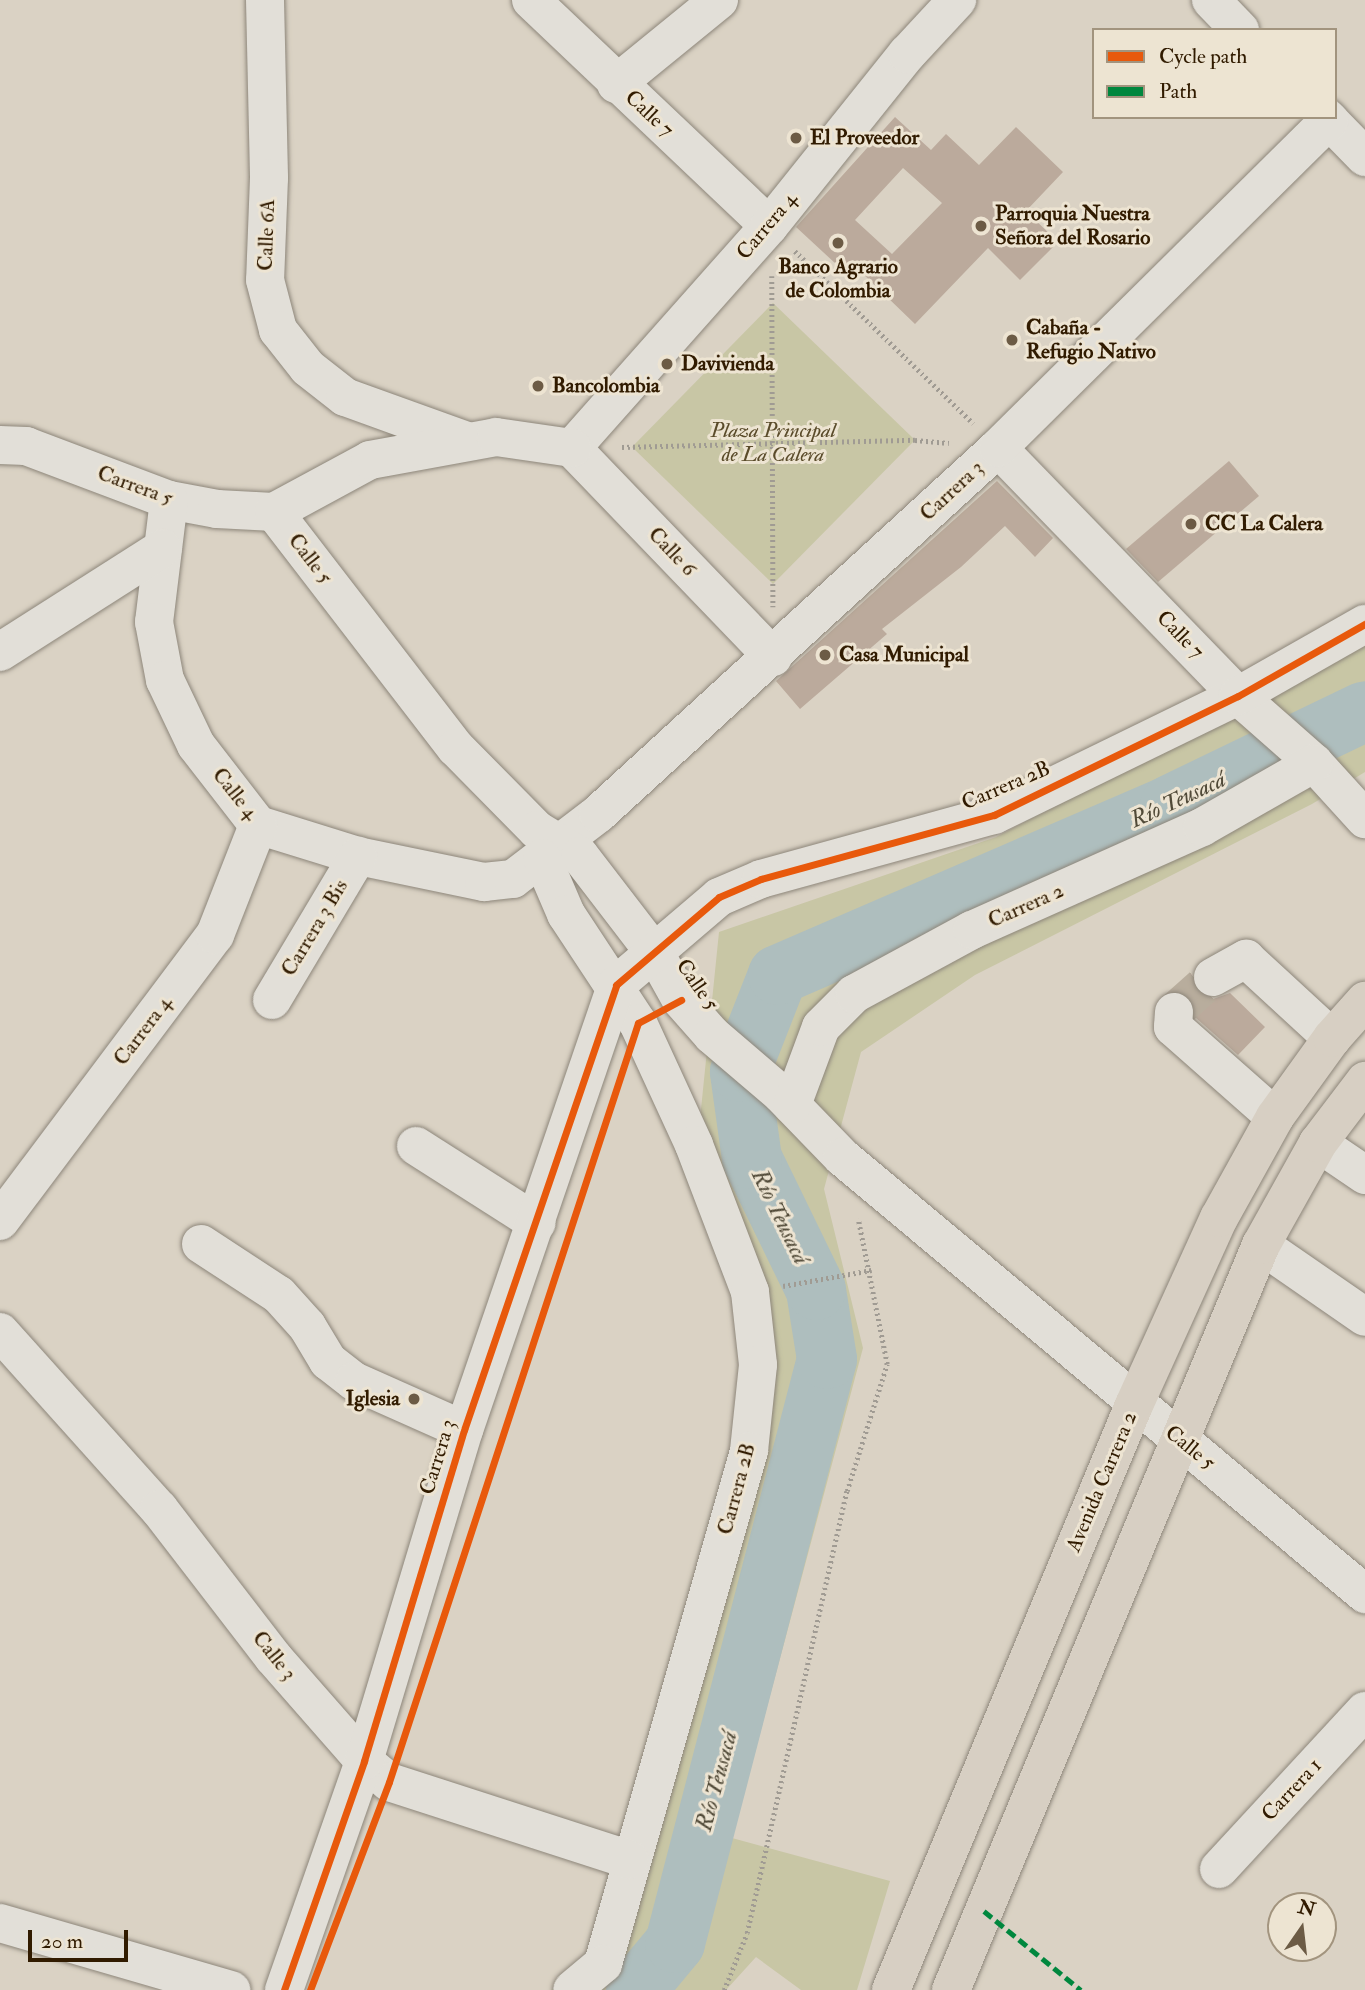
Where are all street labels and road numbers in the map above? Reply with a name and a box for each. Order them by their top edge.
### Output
street label: Calle 7 [619,85,679,143]
street label: Carrera 4 [731,187,803,265]
street label: Calle 6A [253,199,281,271]
street label: Carrera 3 [915,455,989,527]
street label: Carrera 5 [94,461,176,511]
street label: Calle 6 [643,522,701,582]
street label: Calle 5 [283,529,337,589]
street label: Calle 7 [1151,606,1209,664]
street label: Carrera 2B [958,756,1054,816]
street label: Calle 4 [207,763,263,825]
street label: Carrera 3 Bis [276,875,354,981]
street label: Carrera 2 [984,878,1068,934]
street label: Calle 5 [670,954,724,1016]
street label: Carrera 4 [109,991,177,1071]
street label: Avenida Carrera 2 [1061,1408,1143,1556]
street label: Carrera 3 [415,1416,461,1498]
street label: Calle 5 [1160,1420,1220,1476]
street label: Carrera 2B [713,1441,761,1537]
street label: Calle 3 [247,1626,301,1686]
street label: Carrera 1 [1257,1753,1327,1827]

